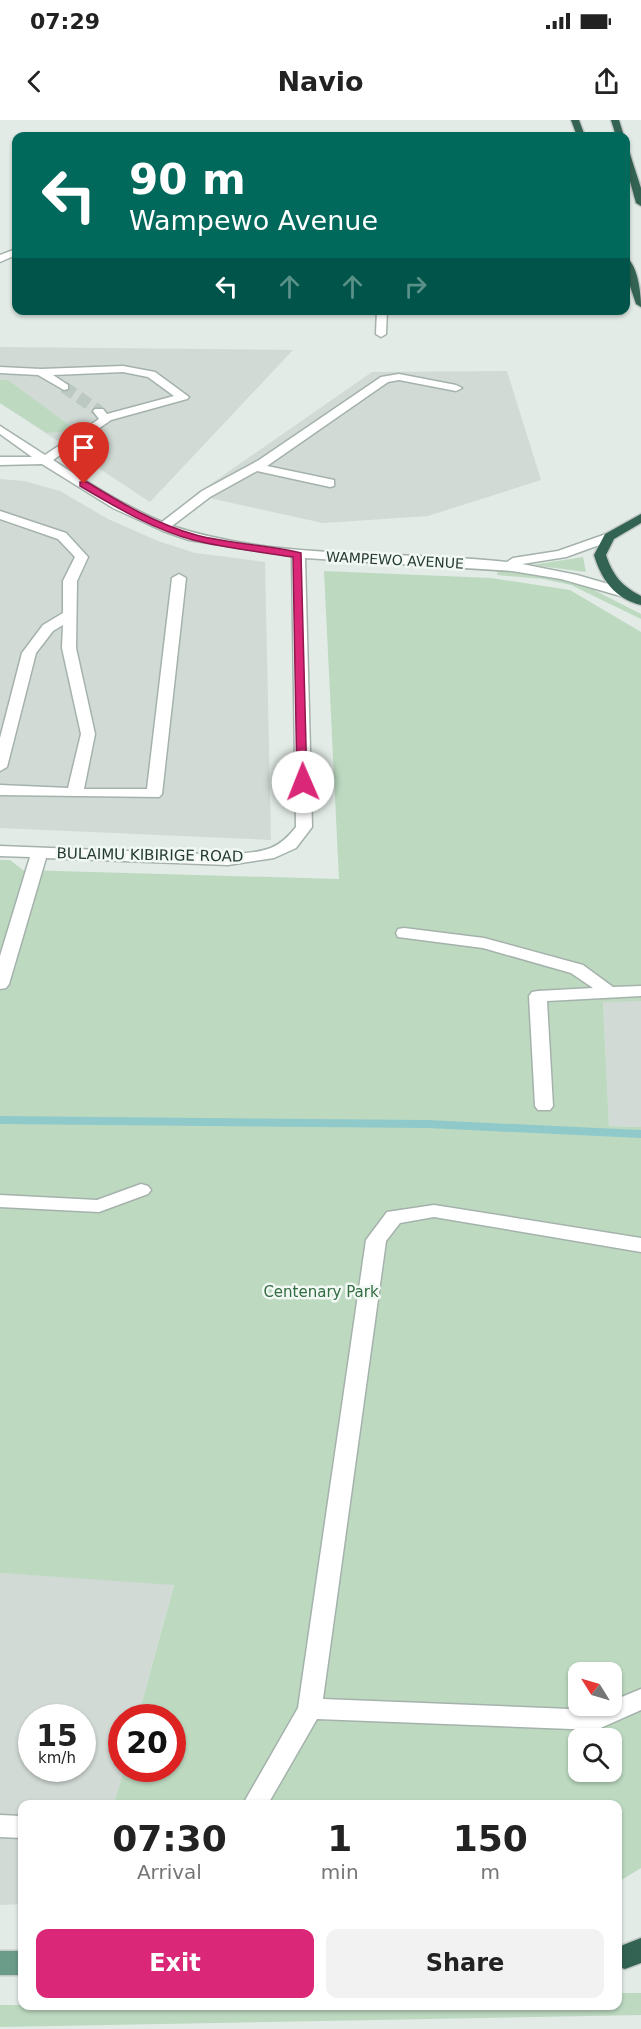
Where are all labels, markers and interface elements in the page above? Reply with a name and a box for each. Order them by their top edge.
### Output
text: 07:29 [30,9,100,34]
icon: back [18,65,51,98]
icon: share [590,65,623,98]
text: Navio [277,66,364,97]
text: 90 m [129,155,246,204]
icon: left [30,156,108,234]
text: Wampewo Avenue [129,205,378,236]
icon: left [210,270,243,303]
icon: ahead [273,270,306,303]
icon: ahead [336,270,369,303]
icon: right [399,270,432,303]
pin [58,422,109,484]
icon: arrive [67,431,100,464]
street label: WAMPEWO AVENUE [326,548,464,572]
position arrow [271,750,335,814]
street label: BULAIMU KIBIRIGE ROAD [56,844,244,866]
park label: Centenary Park [263,1283,379,1301]
north arrow [568,1662,622,1716]
map controls [568,1662,622,1782]
speed limit sign: 20 [108,1704,186,1782]
text: 15 [36,1718,78,1753]
button: search [568,1728,622,1782]
text: km/h [38,1749,76,1767]
text: 07:30 [112,1818,227,1859]
text: 1 [327,1818,352,1859]
text: 150 [453,1818,528,1859]
text: Arrival [137,1860,202,1884]
text: min [321,1860,359,1884]
text: m [481,1860,500,1884]
button: Exit [36,1929,314,1998]
button: Share [326,1929,604,1998]

